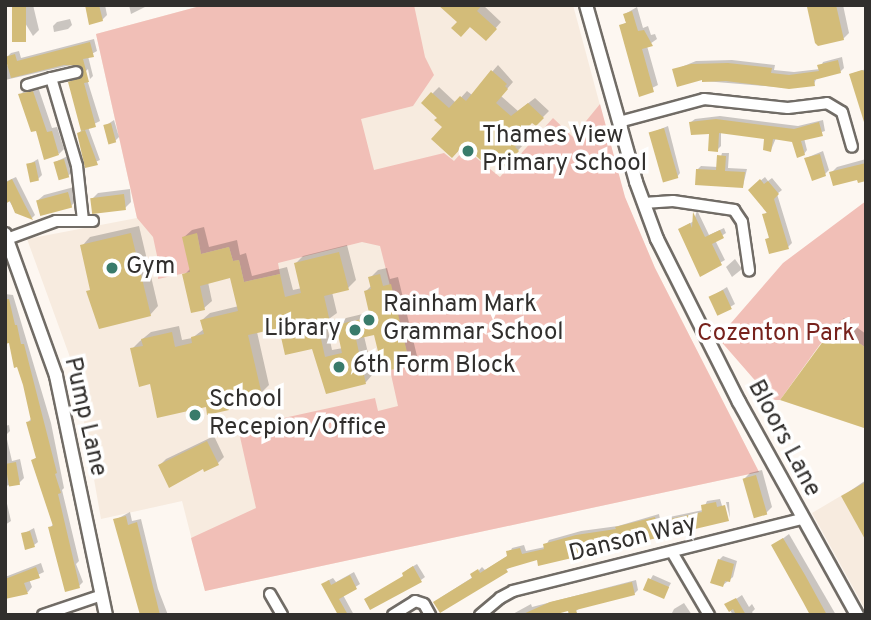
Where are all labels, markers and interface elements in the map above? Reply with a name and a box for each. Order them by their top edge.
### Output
place label: Thames View Primary School [482,123,647,179]
marker: Thames View Primary School [460,143,476,159]
place label: Gym [126,254,175,282]
marker: Gym [104,260,120,276]
place label: Rainham Mark Grammar School [383,292,564,348]
marker: Rainham Mark Grammar School [361,312,377,328]
place label: Library [264,316,341,344]
park label: Cozenton Park [697,321,855,349]
marker: Library [347,322,363,338]
place label: 6th Form Block [353,353,516,381]
street label: Pump Lane [56,355,112,479]
marker: 6th Form Block [331,359,347,375]
street label: Bloors Lane [740,376,826,502]
place label: School Recepion/Office [209,387,386,443]
marker: School Recepion/Office [187,407,203,423]
street label: Danson Way [566,510,700,570]

